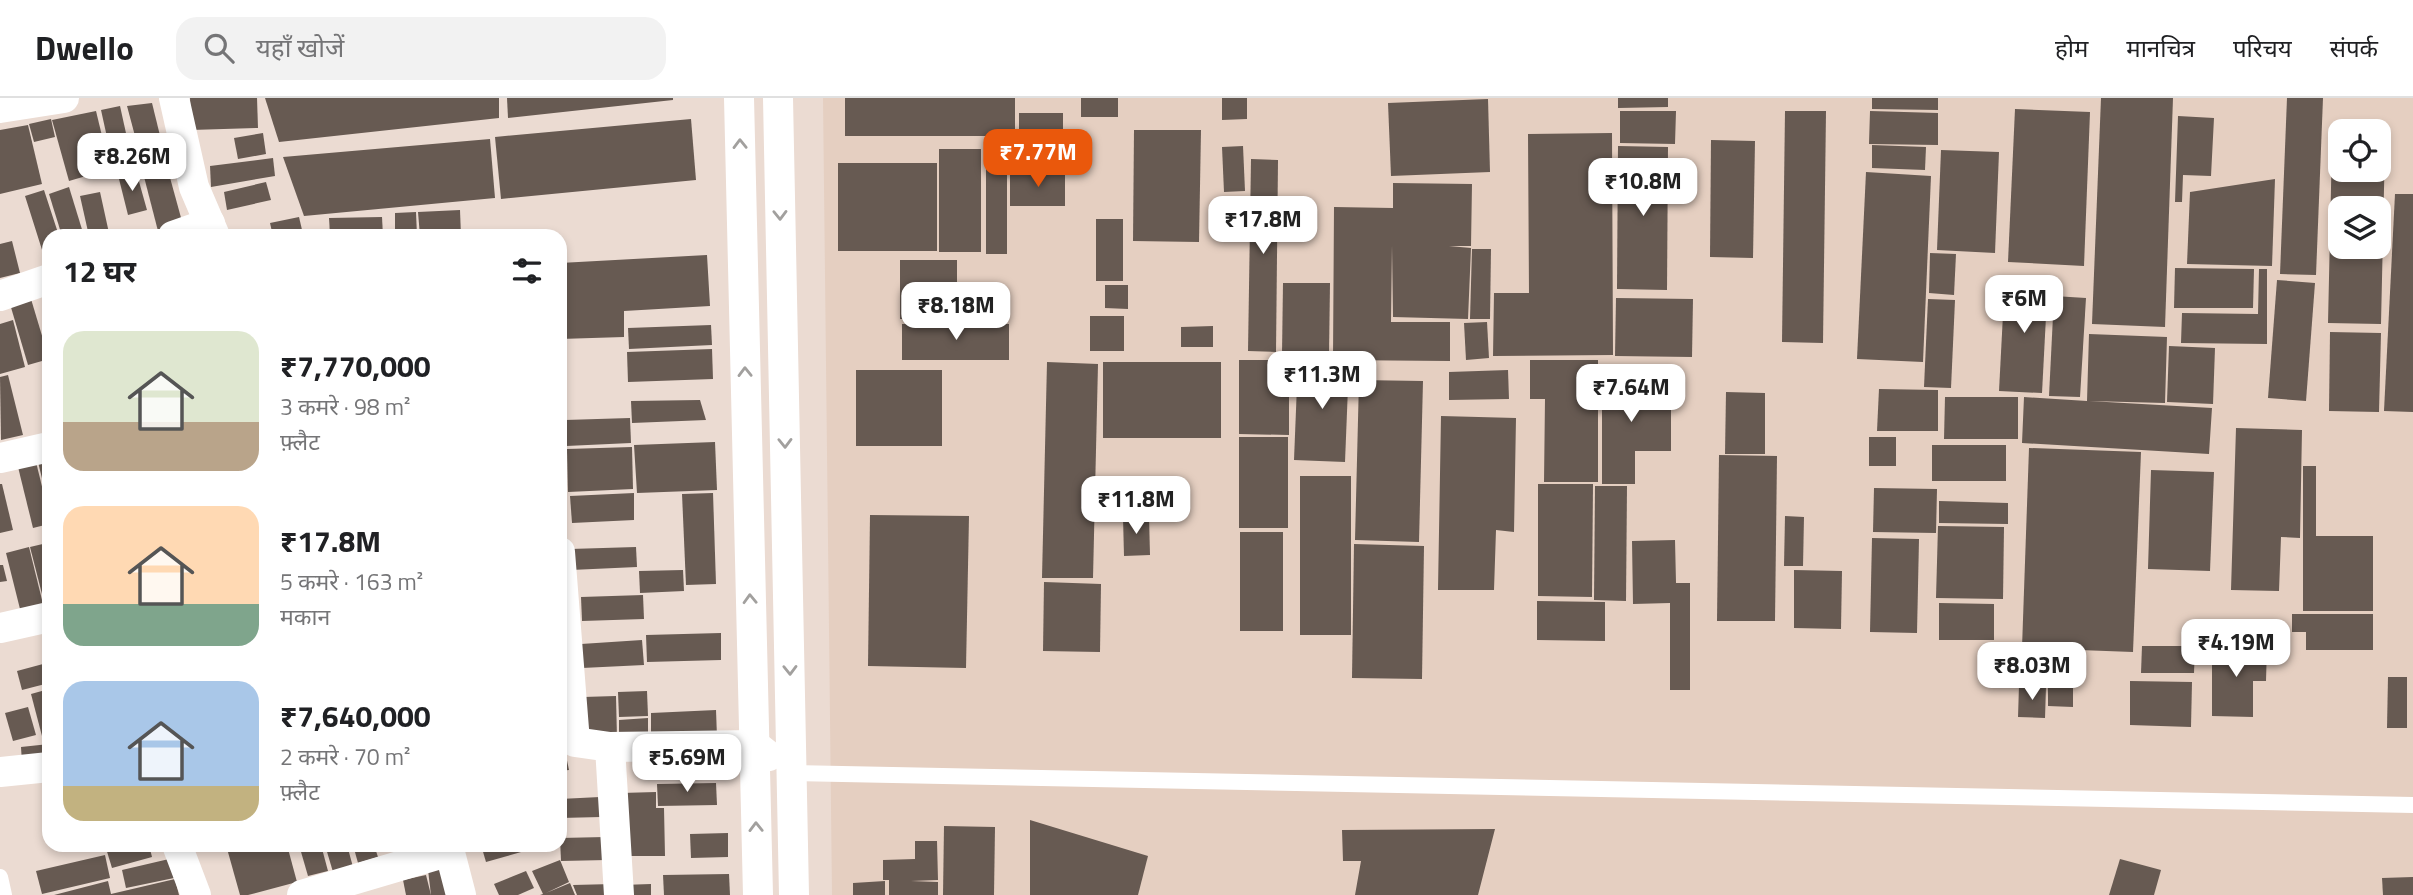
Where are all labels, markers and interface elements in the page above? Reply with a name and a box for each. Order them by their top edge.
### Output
search box [176,17,666,80]
text: Dwello [35,23,134,73]
text: यहाँ खोजें [256,28,344,67]
icon: search [200,29,238,67]
text: होम [2055,30,2088,66]
text: मानचित्र [2126,30,2195,66]
text: परिचय [2233,30,2292,66]
text: संपर्क [2330,30,2378,66]
map controls [2328,119,2391,259]
button: locate [2328,119,2391,182]
pin: ₹7.77M [981,130,1095,189]
pin: ₹8.26M [75,134,189,193]
text: ₹7.77M [999,134,1077,169]
text: ₹8.26M [93,138,171,173]
one-way arrow [733,139,748,150]
pin: ₹10.8M [1586,158,1700,218]
text: ₹10.8M [1604,163,1682,198]
button: layers [2328,196,2391,259]
pin: ₹17.8M [1206,197,1320,256]
text: ₹17.8M [1224,201,1302,236]
one-way arrow [773,210,788,221]
text: 12 घर [63,248,136,294]
icon: filters [508,252,546,290]
pin: ₹6M [1990,275,2058,335]
text: ₹6M [2001,280,2047,315]
pin: ₹8.18M [899,282,1013,342]
text: ₹8.18M [917,287,995,322]
text: ₹7,770,000 [280,343,431,389]
pin: ₹11.3M [1265,352,1379,411]
text: ₹11.3M [1283,356,1361,391]
icon: home [119,359,203,443]
pin: ₹7.64M [1574,364,1688,424]
one-way arrow [737,366,752,377]
text: ₹7.64M [1592,369,1670,404]
text: 3 कमरे · 98 m² [280,389,410,424]
text: फ़्लैट [280,424,320,459]
one-way arrow [777,438,793,448]
pin: ₹11.8M [1079,476,1193,536]
text: ₹11.8M [1097,481,1175,516]
text: ₹17.8M [280,518,381,564]
icon: home [119,534,203,618]
text: 5 कमरे · 163 m² [280,564,423,599]
one-way arrow [743,594,758,605]
text: मकान [280,599,330,634]
pin: ₹4.19M [2179,620,2293,679]
text: ₹4.19M [2197,624,2275,659]
pin: ₹8.03M [1975,642,2089,702]
text: ₹8.03M [1993,647,2071,682]
one-way arrow [782,665,798,676]
text: ₹7,640,000 [280,693,431,739]
icon: home [119,709,203,793]
pin: ₹5.69M [630,734,744,794]
text: 2 कमरे · 70 m² [280,739,410,774]
text: ₹5.69M [648,739,726,774]
text: फ़्लैट [280,774,320,809]
one-way arrow [749,821,764,832]

